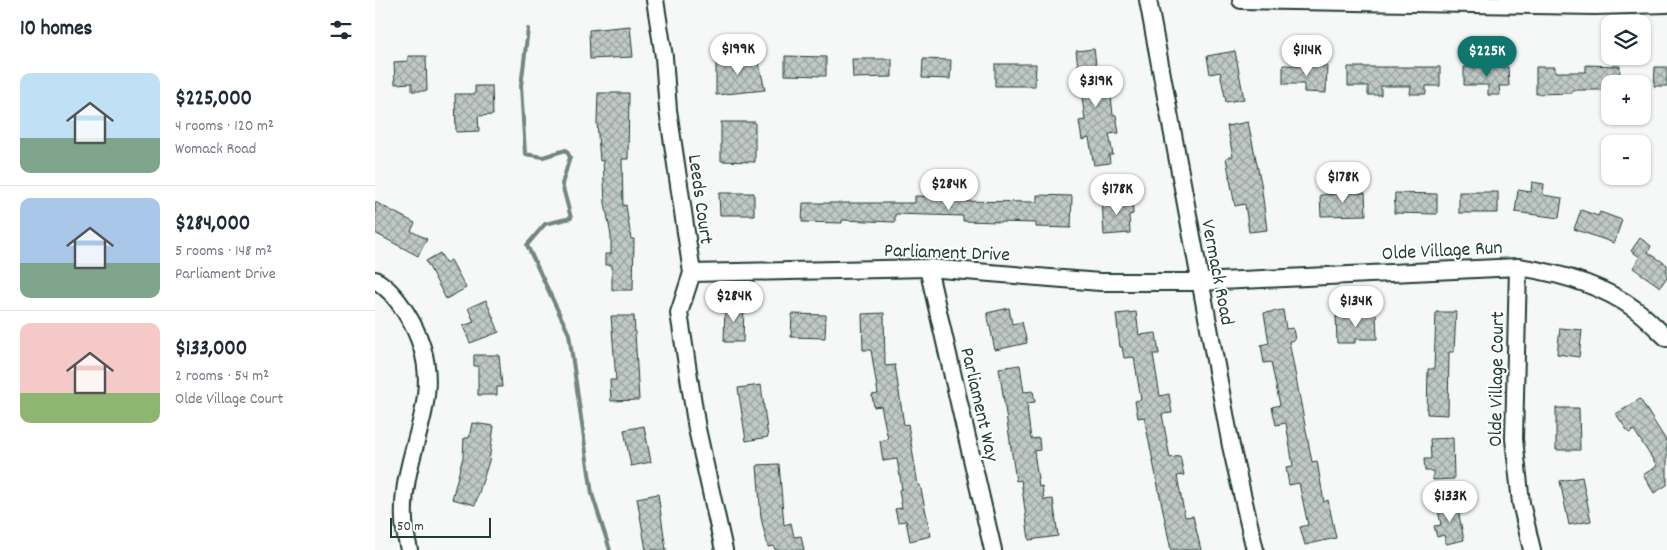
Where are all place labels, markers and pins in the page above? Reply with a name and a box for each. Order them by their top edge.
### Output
pin: $199K [703,34,773,76]
pin: $114K [1272,34,1342,77]
pin: $225K [1452,36,1522,78]
pin: $319K [1061,66,1131,108]
pin: $178K [1308,162,1378,204]
pin: $284K [914,168,984,211]
pin: $178K [1082,174,1152,216]
pin: $284K [699,280,769,323]
pin: $134K [1321,286,1391,328]
pin: $133K [1415,480,1485,523]

